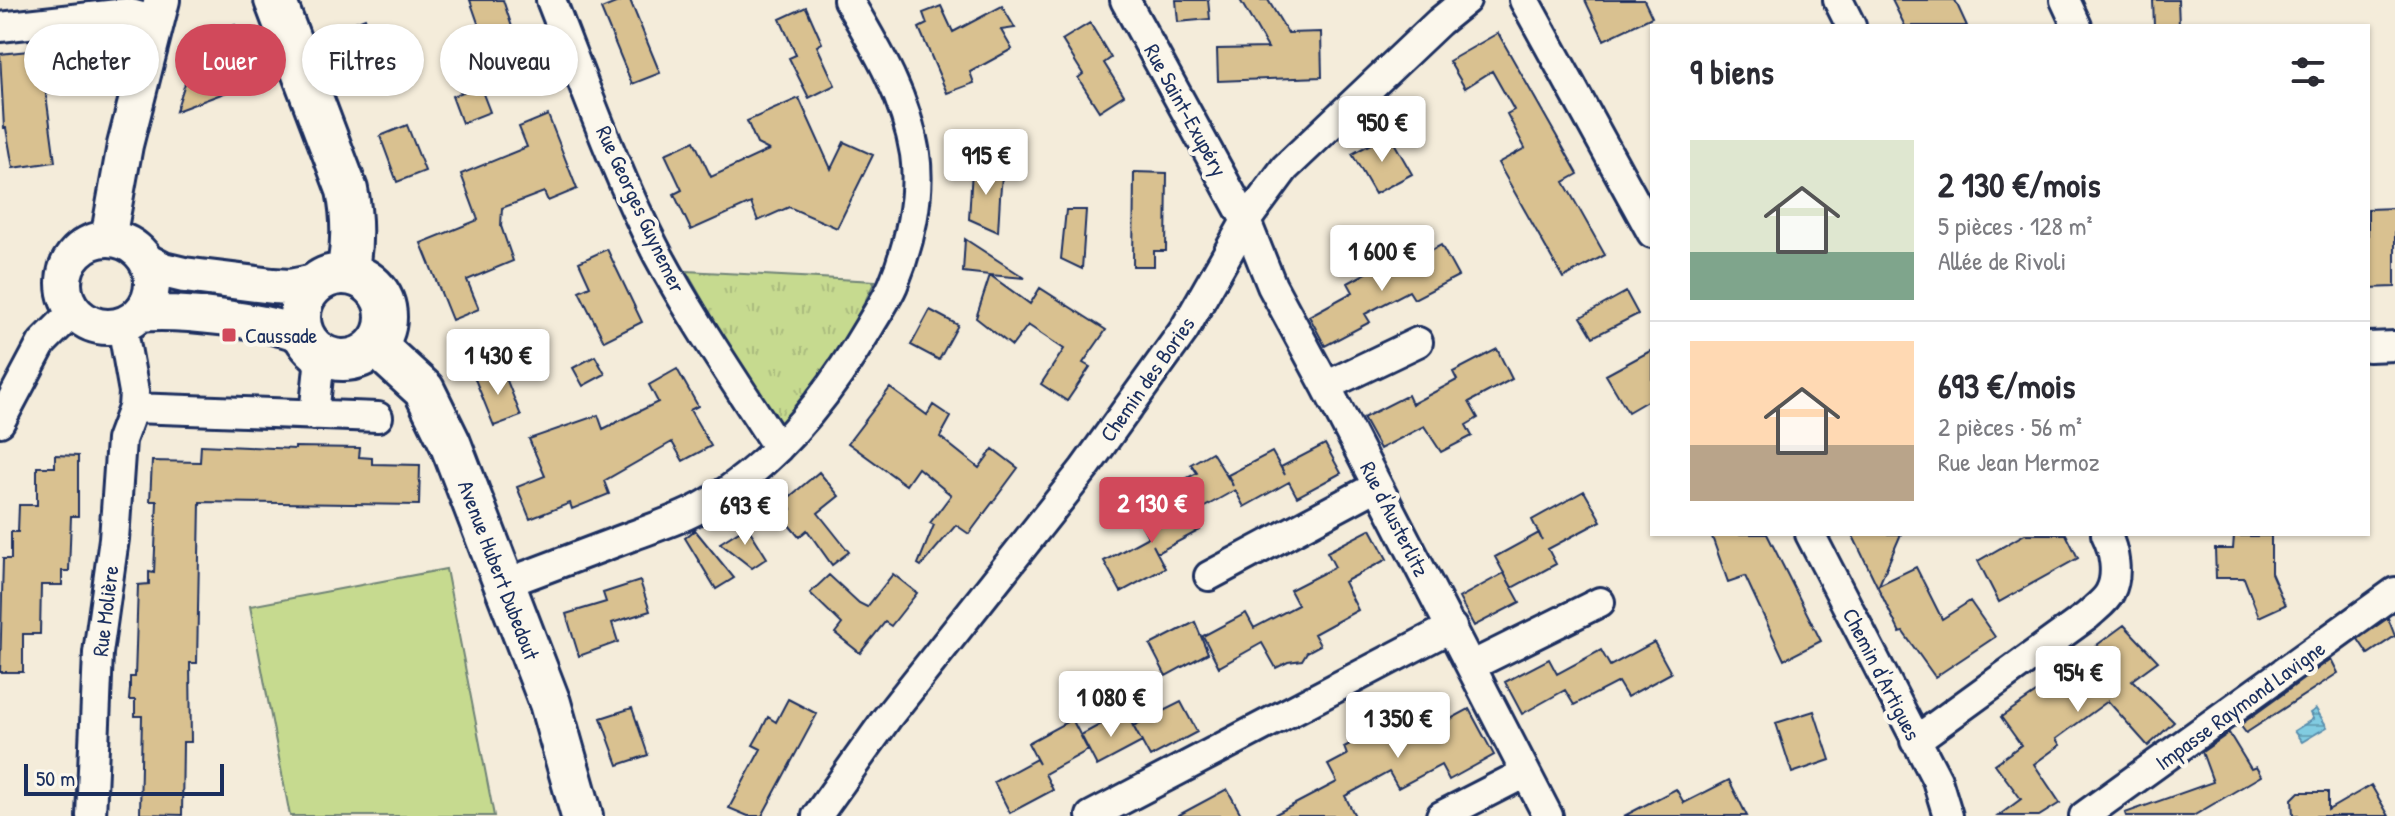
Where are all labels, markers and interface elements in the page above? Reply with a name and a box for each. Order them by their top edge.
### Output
chip: Acheter [24,24,159,96]
chip: Louer [175,24,286,96]
chip: Filtres [302,24,424,96]
chip: Nouveau [440,24,578,96]
street label: Rue Saint-Exupéry [1137,38,1235,182]
text: 9 biens [1690,49,1774,95]
icon: filters [2286,50,2330,94]
pin: 950 € [1326,96,1438,164]
text: 950 € [1357,104,1407,139]
street label: Rue Georges Guynemer [589,121,693,298]
pin: 915 € [930,129,1042,197]
text: 915 € [962,137,1010,172]
text: 2 130 €/mois [1938,162,2101,208]
icon: home [1754,172,1850,268]
text: 5 pièces · 128 m² [1938,208,2092,243]
pin: 1 600 € [1308,225,1456,293]
text: 1 600 € [1348,233,1416,268]
text: Allée de Rivoli [1938,243,2066,278]
street label: Chemin des Bories [1093,310,1201,448]
place label: Caussade [245,320,318,350]
marker: Caussade [220,326,238,344]
pin: 1 430 € [424,329,572,397]
text: 1 430 € [465,337,531,372]
text: 693 €/mois [1938,363,2075,409]
icon: home [1754,373,1850,469]
text: 2 pièces · 56 m² [1938,409,2082,444]
text: Rue Jean Mermoz [1938,444,2100,479]
street label: Rue d'Austerlitz [1353,456,1437,582]
street label: Avenue Hubert Dubedout [451,476,547,664]
pin: 2 130 € [1078,477,1226,545]
pin: 693 € [689,479,801,547]
text: 2 130 € [1117,485,1187,520]
text: 693 € [720,487,770,522]
street label: Rue Molière [85,564,125,658]
street label: Chemin d'Artigues [1836,603,1928,745]
street label: Impasse Raymond Lavigne [2149,633,2331,777]
pin: 954 € [2022,646,2134,714]
text: 954 € [2054,654,2102,689]
pin: 1 080 € [1037,671,1185,739]
text: 1 080 € [1077,679,1145,714]
pin: 1 350 € [1324,692,1472,760]
text: 1 350 € [1364,700,1432,735]
scale bar [24,760,224,796]
text: 50 m [36,763,75,793]

